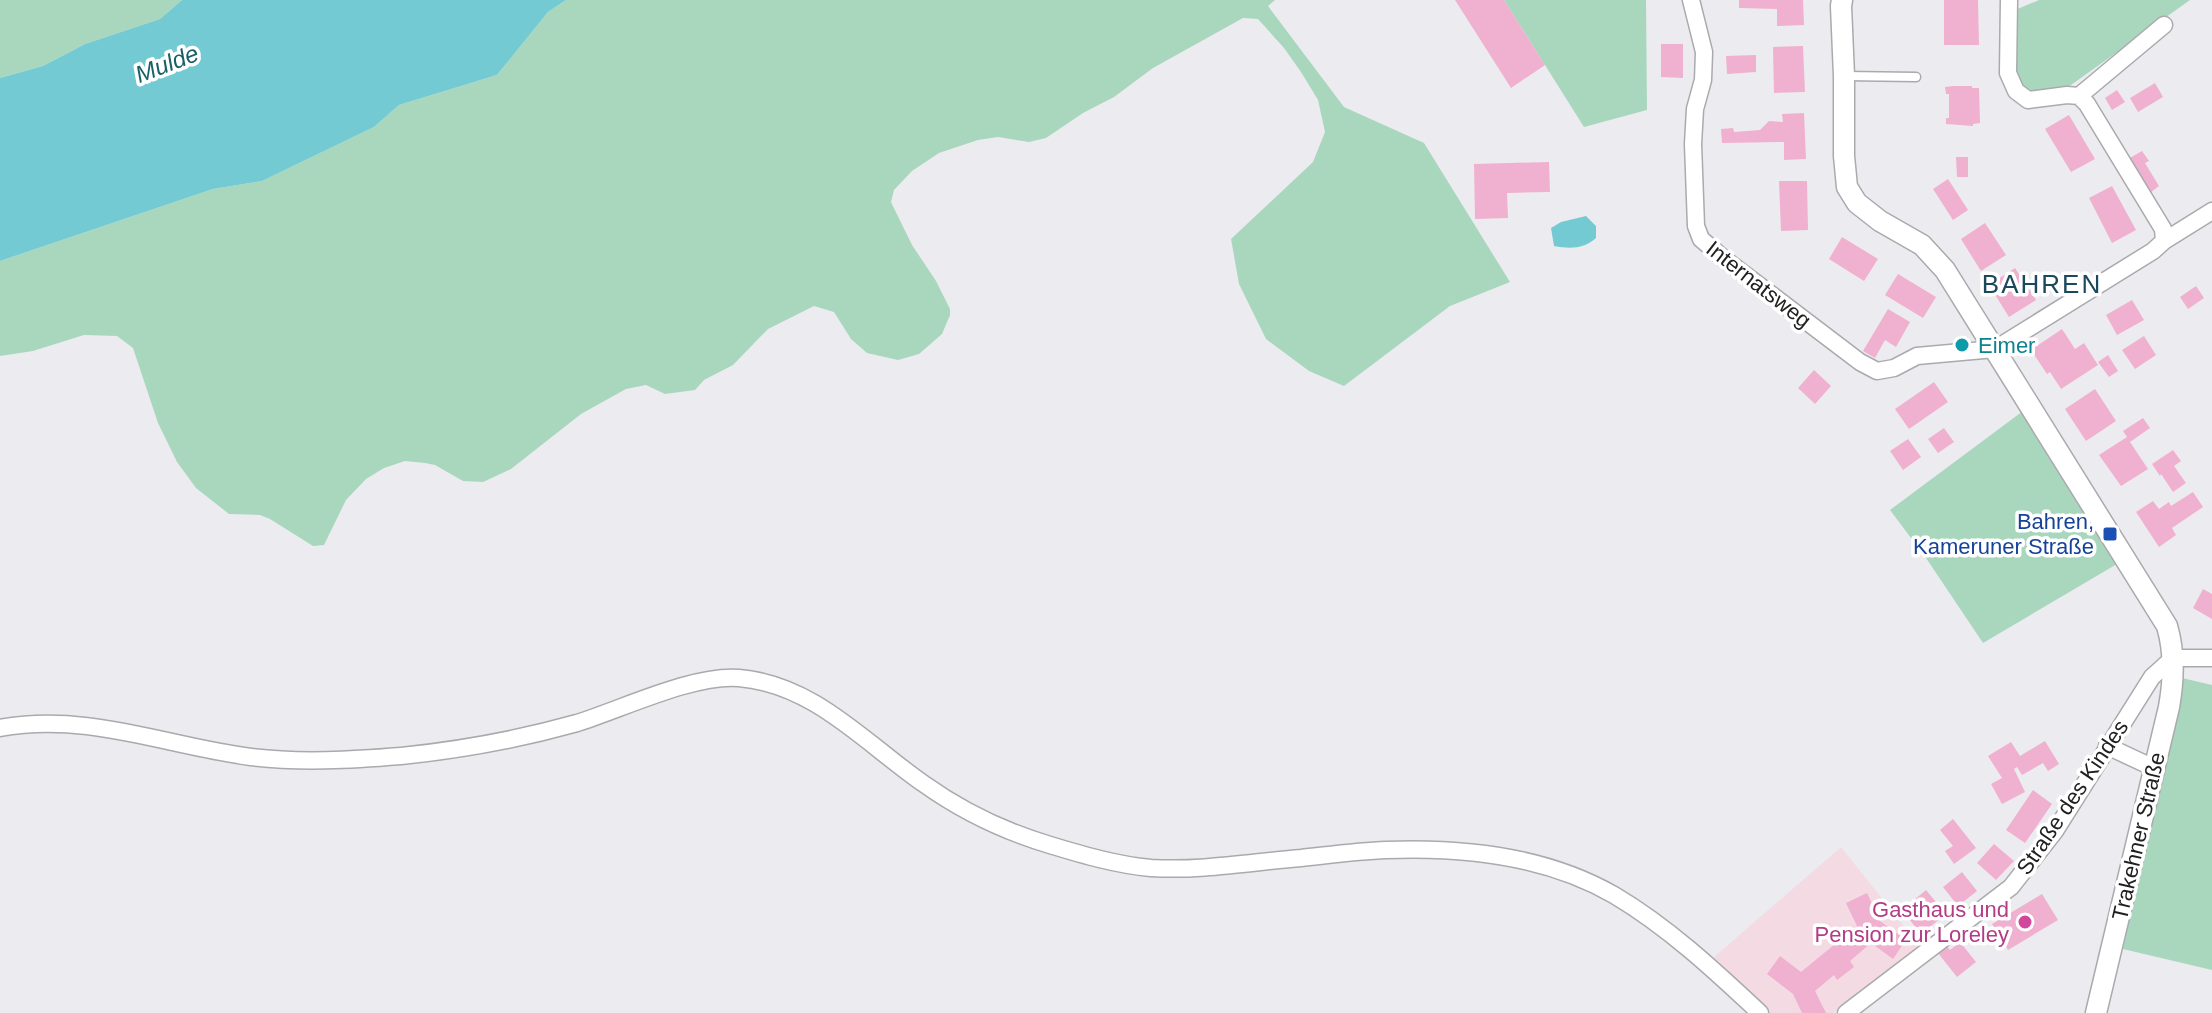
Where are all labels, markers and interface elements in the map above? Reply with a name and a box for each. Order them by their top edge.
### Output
water label: Mulde [131,39,202,88]
street label: Internatsweg [1701,236,1816,333]
district label: BAHREN [1982,269,2102,299]
place label: Eimer [1978,333,2035,358]
marker: Eimer [1953,336,1971,354]
place label: Bahren, Kameruner Straße [1913,509,2094,559]
marker: Bahren, Kameruner Straße [2101,525,2119,543]
street label: Straße des Kindes [2011,715,2133,879]
street label: Trakehner Straße [2107,750,2170,923]
place label: Gasthaus und Pension zur Loreley [1815,897,2009,947]
marker: Gasthaus und Pension zur Loreley [2016,913,2034,931]

